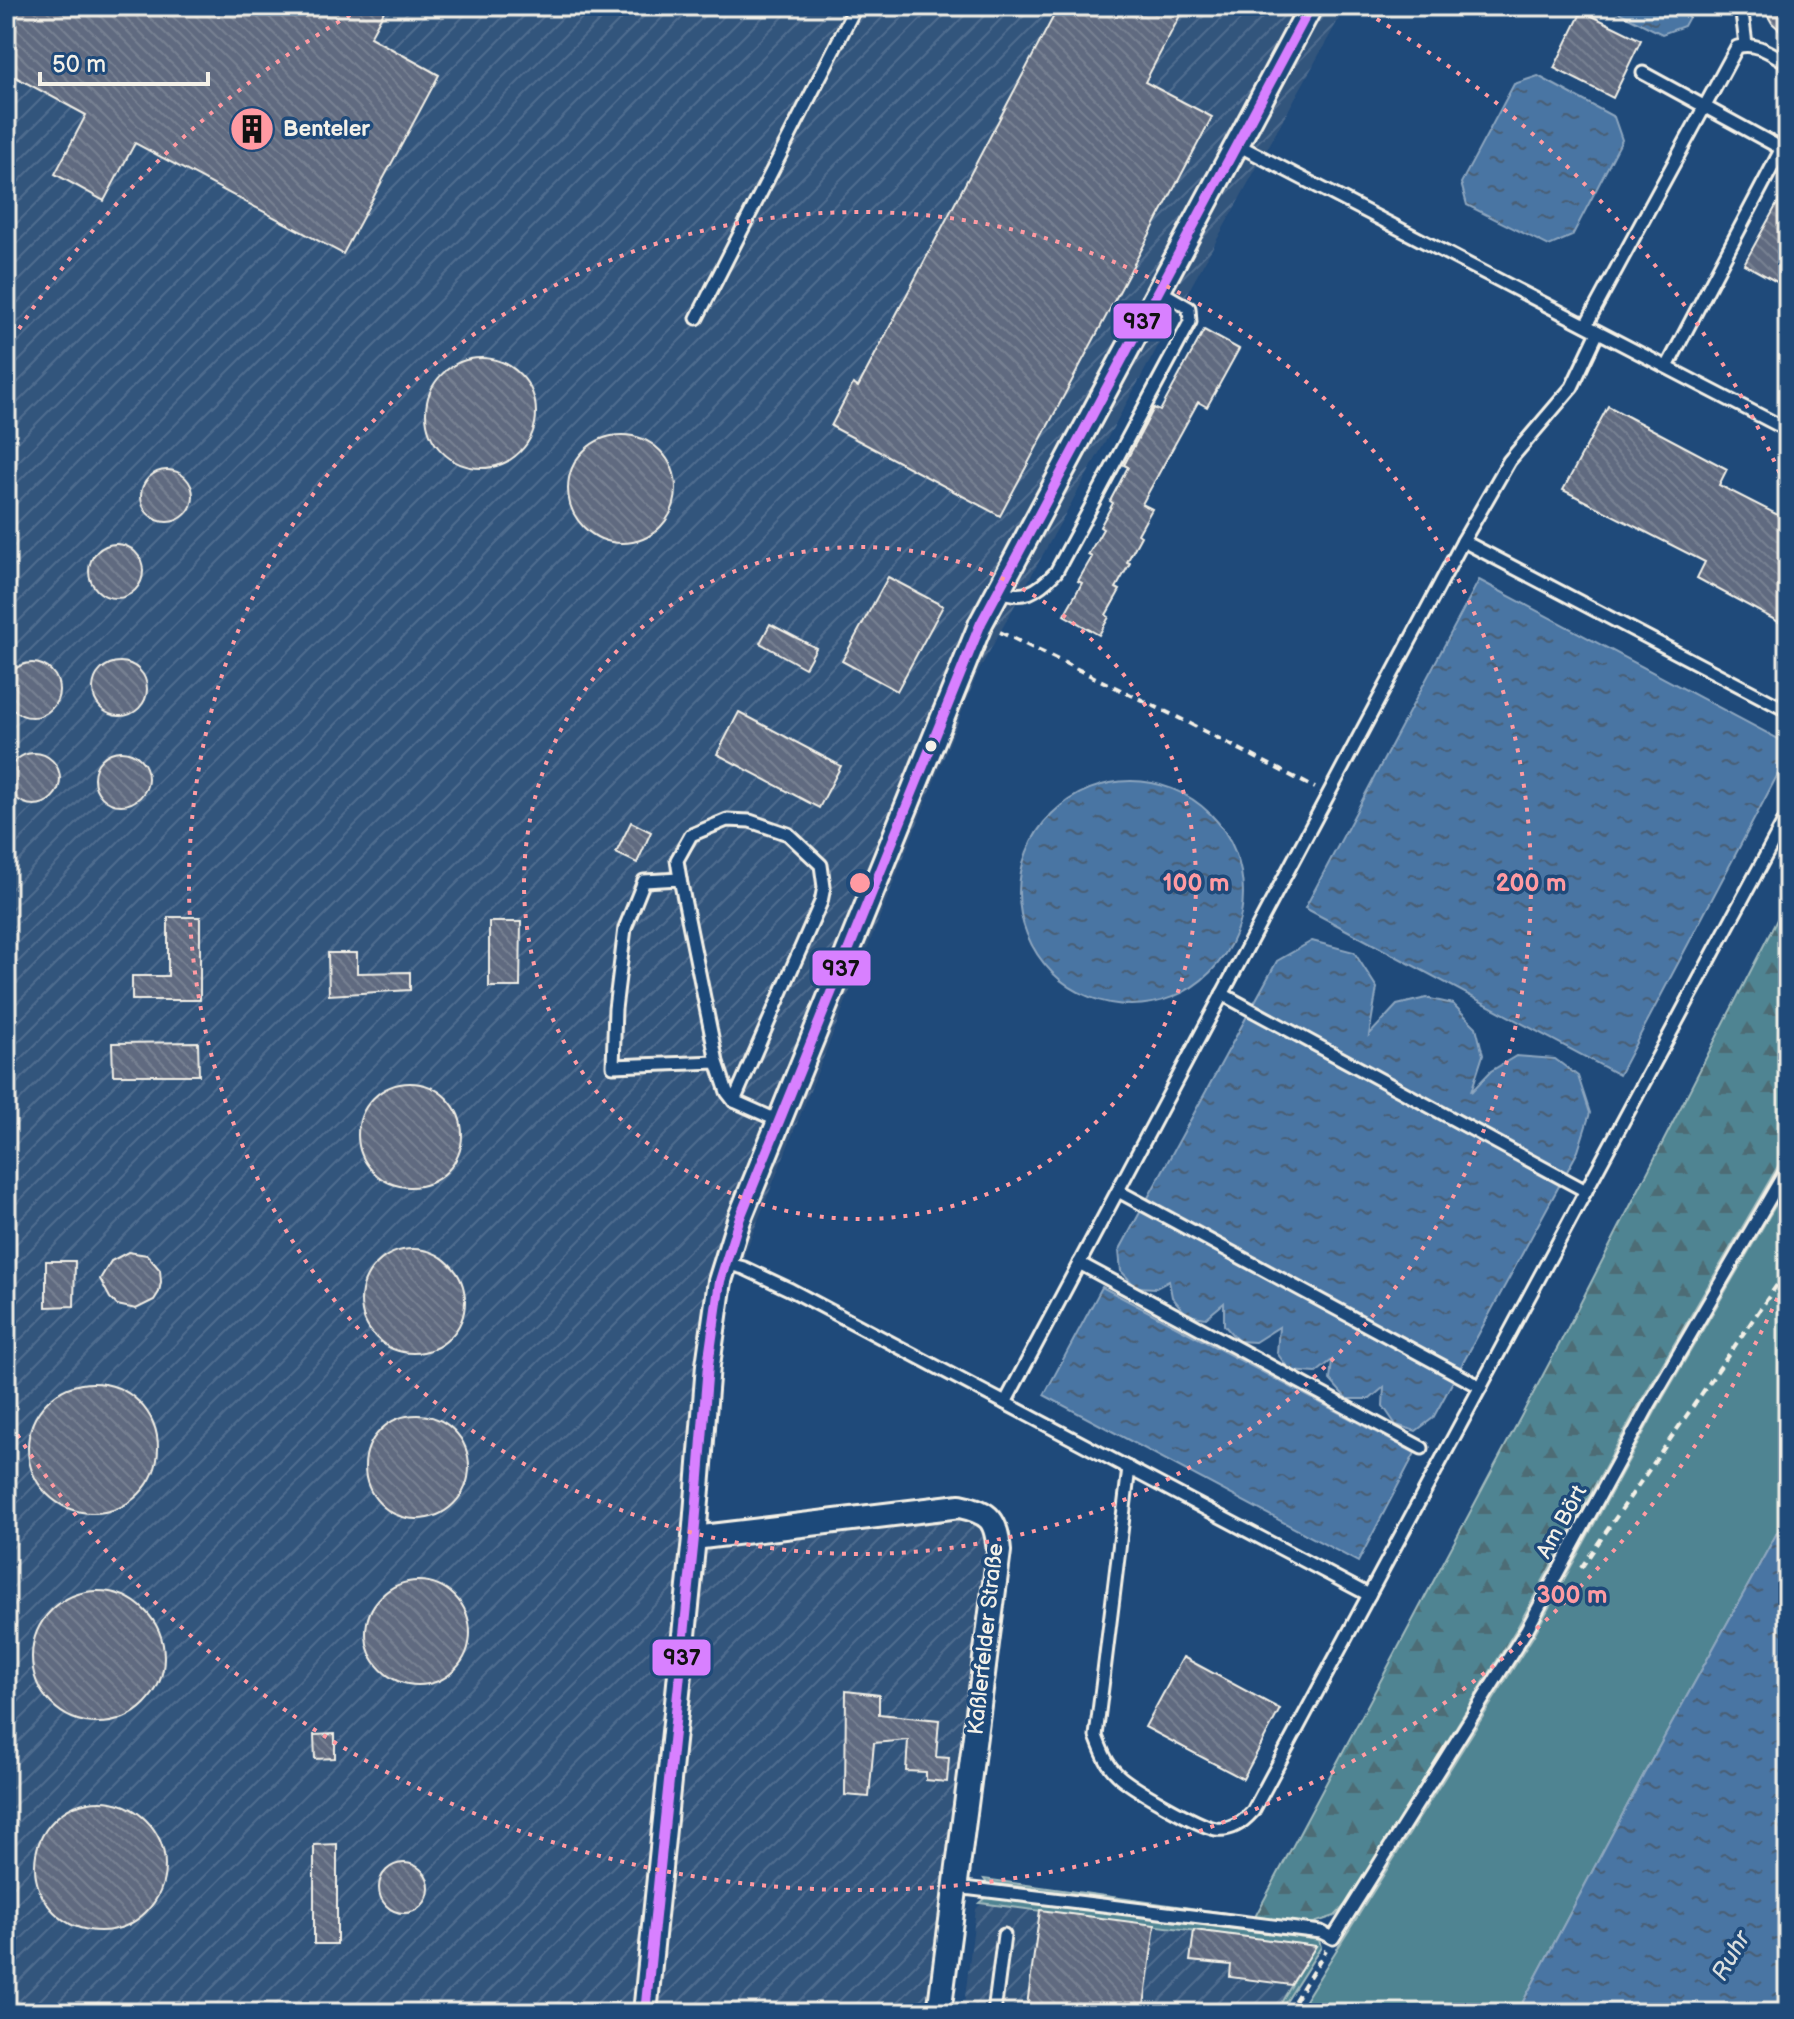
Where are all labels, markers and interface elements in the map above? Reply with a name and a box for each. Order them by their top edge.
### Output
scale bar [40,36,208,86]
text: 50 m [52,50,106,79]
building icon: Benteler [228,105,276,153]
place label: Benteler [283,116,370,143]
line badge: 937 [1112,302,1173,340]
text: 937 [1123,309,1161,336]
unlabelled marker [923,738,939,754]
centre of rings [846,869,874,897]
text: 100 m [1163,869,1229,898]
text: 200 m [1496,869,1566,898]
line badge: 937 [811,949,872,987]
text: 937 [822,956,860,983]
street label: Am Bört [1531,1480,1593,1564]
street label: Kaßlerfelder Straße [963,1542,1009,1736]
text: 300 m [1537,1581,1607,1610]
line badge: 937 [651,1638,712,1677]
text: 937 [663,1645,701,1672]
water label: Ruhr [1705,1924,1758,1986]

